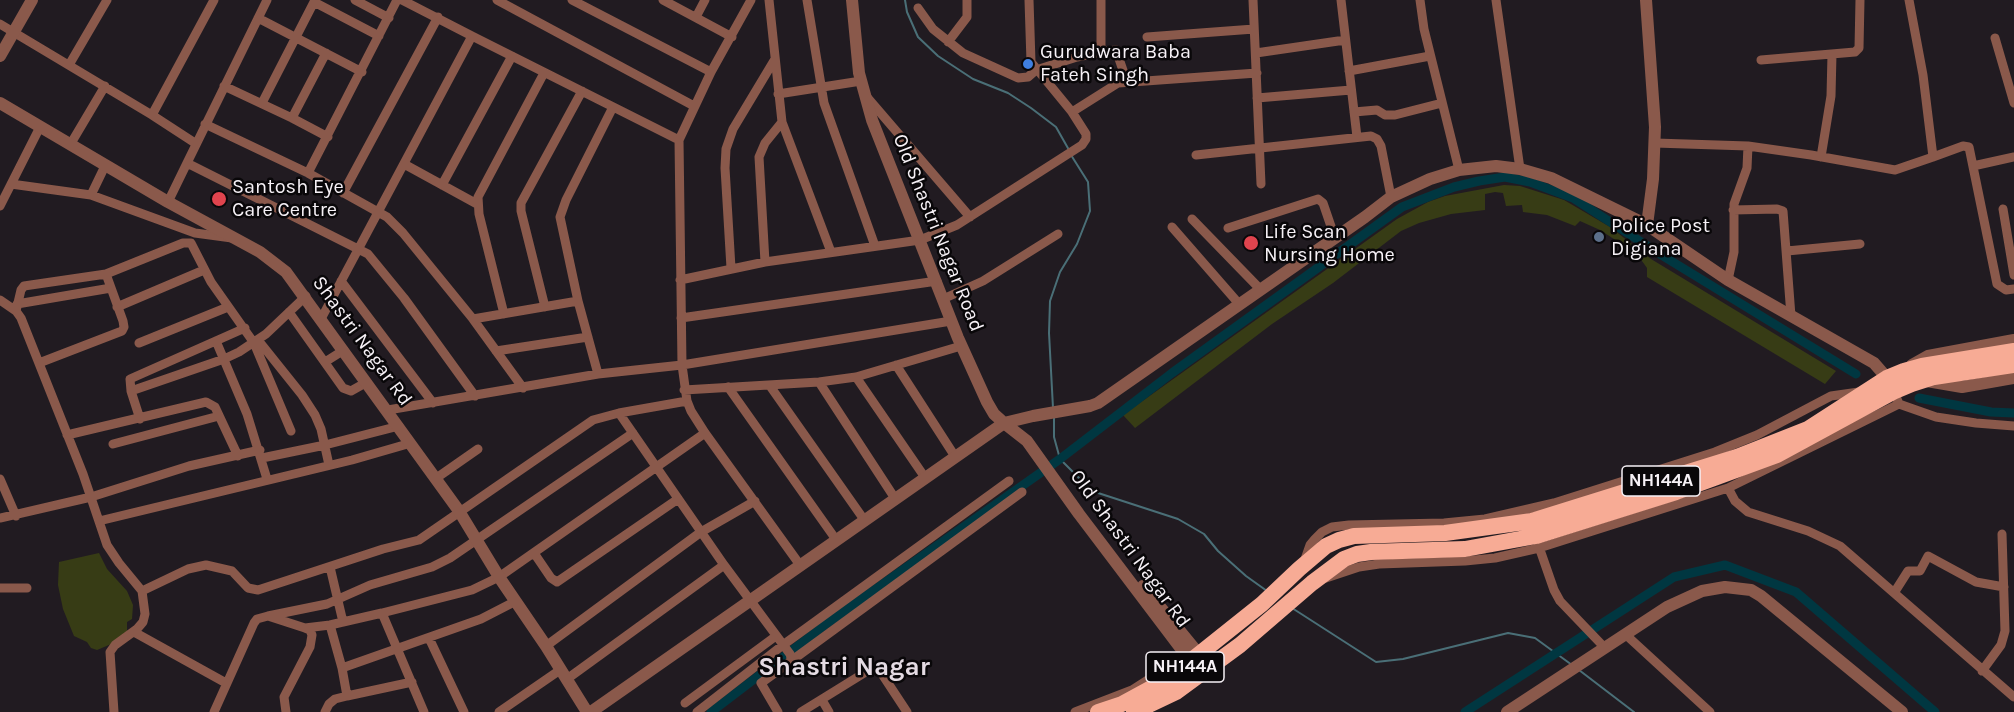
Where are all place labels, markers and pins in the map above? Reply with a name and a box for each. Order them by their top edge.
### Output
place label: Gurudwara Baba Fateh Singh [1040,40,1191,87]
marker: Gurudwara Baba Fateh Singh [1021,57,1035,71]
place label: Santosh Eye Care Centre [232,175,344,222]
marker: Santosh Eye Care Centre [210,190,228,208]
place label: Police Post Digiana [1611,214,1710,261]
place label: Life Scan Nursing Home [1264,220,1395,267]
marker: Police Post Digiana [1592,230,1606,244]
marker: Life Scan Nursing Home [1242,234,1260,252]

